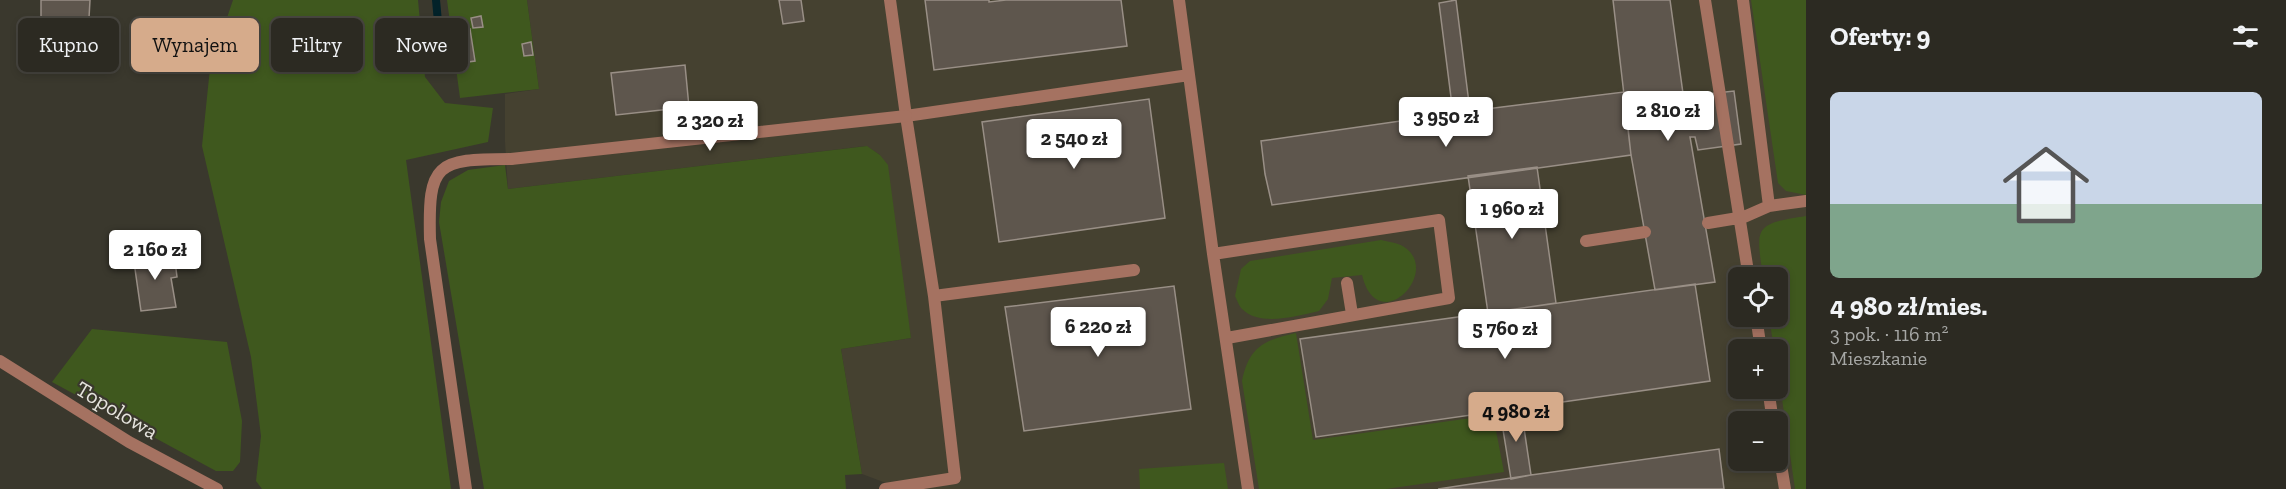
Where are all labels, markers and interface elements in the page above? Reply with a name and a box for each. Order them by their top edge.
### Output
chip: Kupno [18,18,119,72]
chip: Wynajem [131,18,259,72]
chip: Filtry [271,18,363,72]
chip: Nowe [375,18,468,72]
text: Oferty: 9 [1830,20,1930,52]
icon: filters [2229,20,2262,53]
pin: 2 810 zł [1606,91,1730,142]
pin: 3 950 zł [1384,97,1508,148]
text: 2 810 zł [1636,98,1700,122]
pin: 2 320 zł [648,101,772,152]
text: 3 950 zł [1413,104,1479,128]
text: 2 320 zł [677,108,743,132]
pin: 2 540 zł [1012,119,1136,170]
text: 2 540 zł [1041,126,1107,150]
icon: home [1992,131,2100,239]
pin: 1 960 zł [1450,189,1574,240]
text: 1 960 zł [1480,196,1544,220]
pin: 2 160 zł [93,230,217,281]
text: 2 160 zł [123,237,187,261]
map controls [1728,267,1788,471]
button: locate [1728,267,1788,327]
text: 4 980 zł/mies. [1830,290,1987,322]
pin: 6 220 zł [1036,307,1160,358]
pin: 5 760 zł [1443,309,1567,360]
text: 6 220 zł [1065,314,1131,338]
text: 5 760 zł [1472,316,1538,340]
text: 3 pok. · 116 m² [1830,322,1948,346]
button: + [1728,339,1788,399]
text: Mieszkanie [1830,346,1927,370]
street label: Topolowa [71,375,163,445]
pin: 4 980 zł [1454,392,1578,443]
text: 4 980 zł [1482,399,1550,423]
button: − [1728,411,1788,471]

